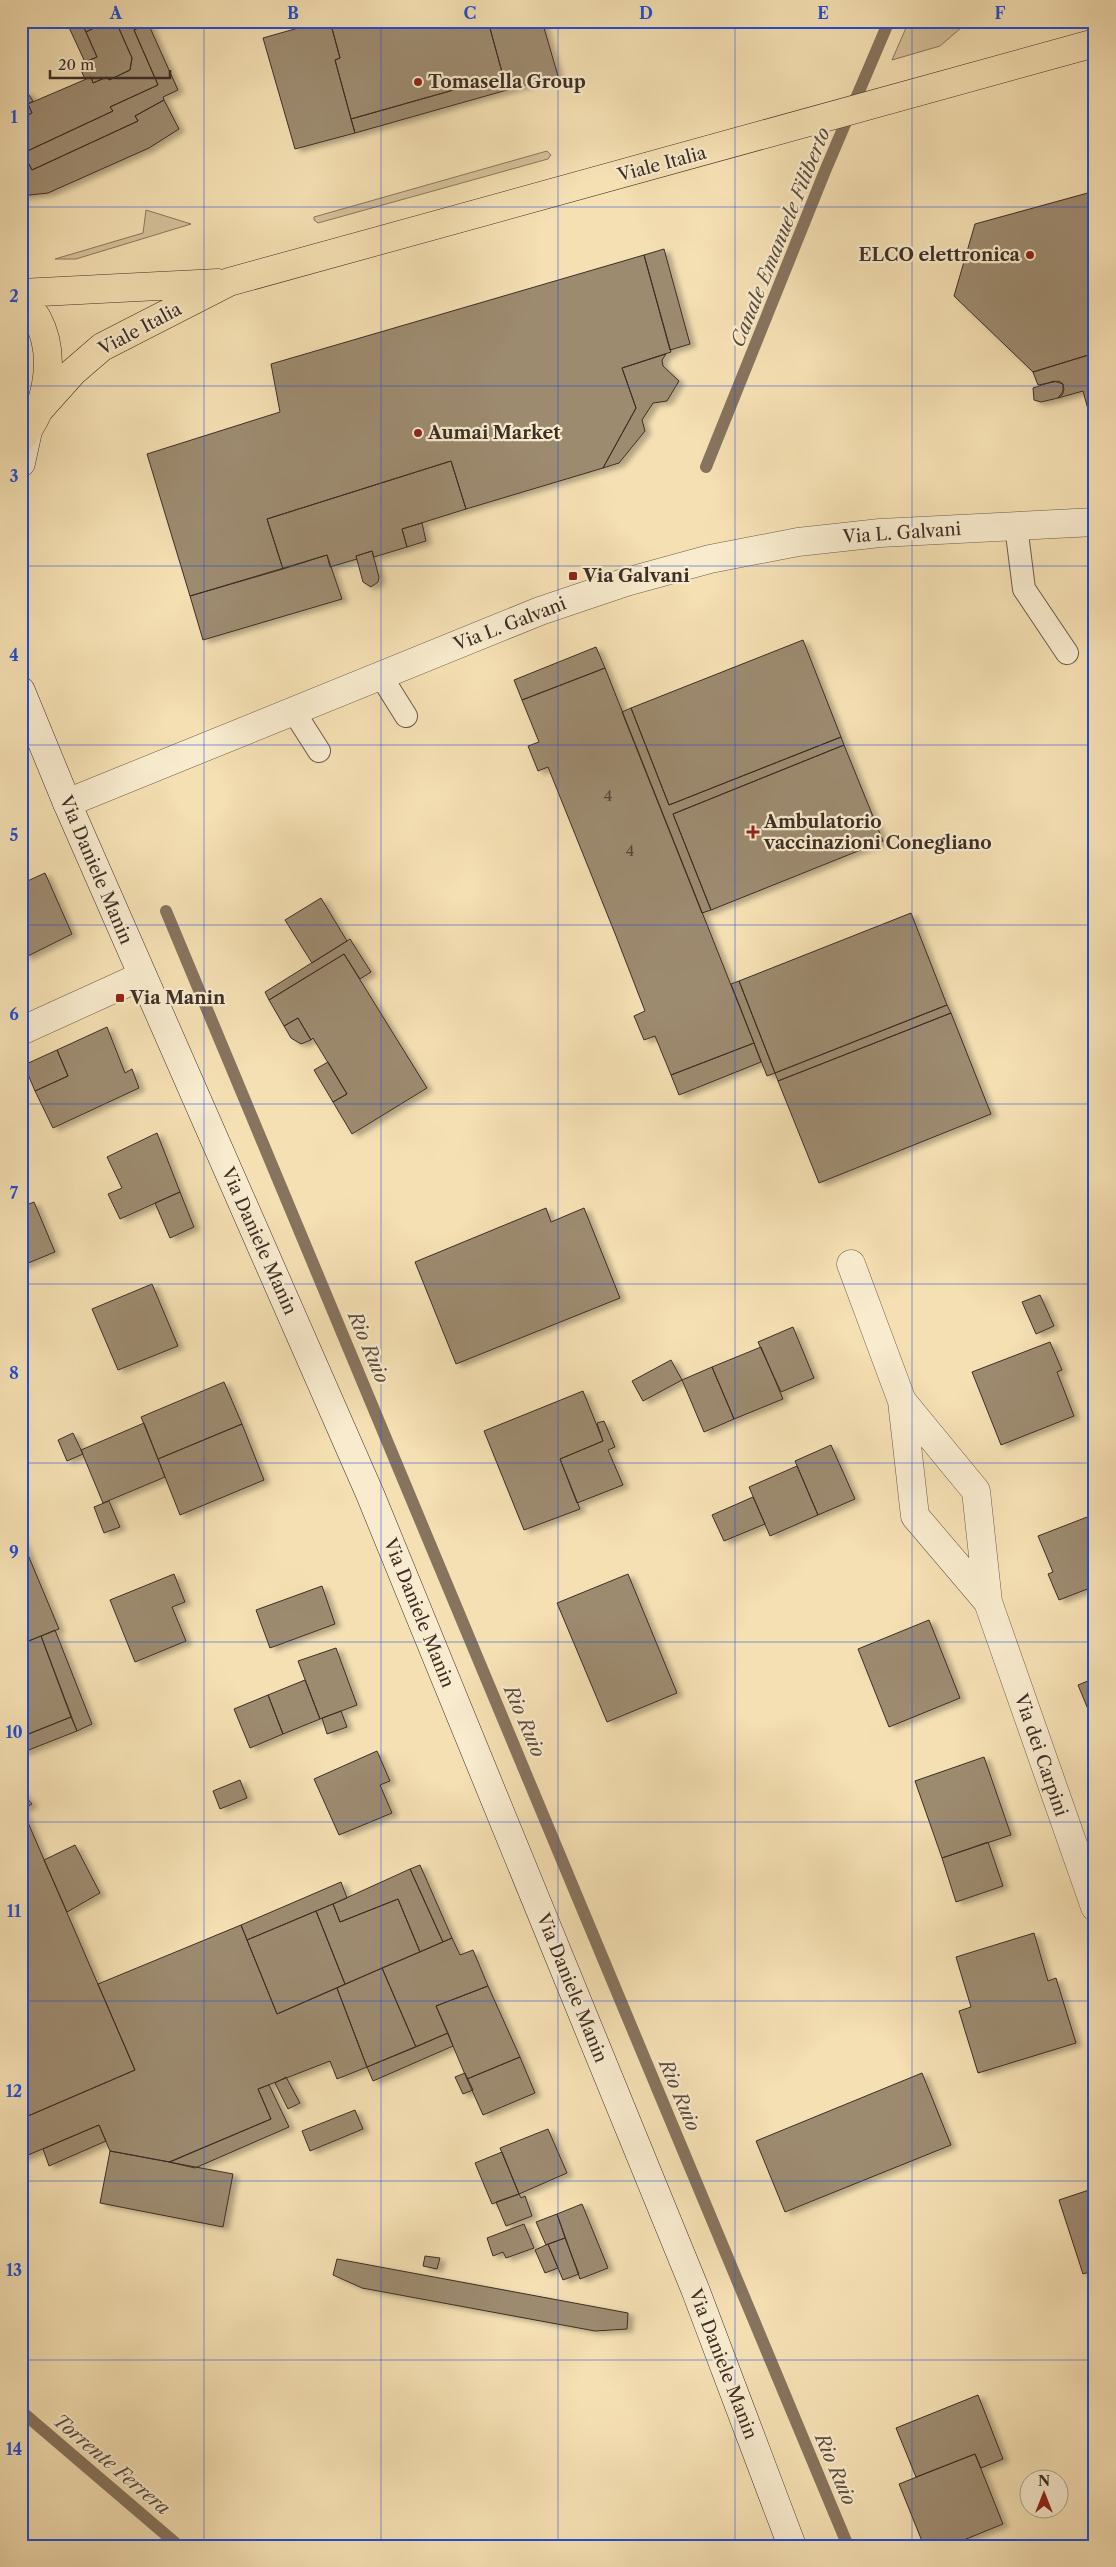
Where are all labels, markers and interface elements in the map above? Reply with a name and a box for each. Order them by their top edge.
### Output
text: A [109,3,123,23]
text: B [287,3,299,23]
text: C [464,3,476,23]
text: D [639,3,653,23]
text: E [817,3,829,23]
text: F [995,3,1006,23]
scale bar [50,48,170,80]
text: 20 m [58,55,94,74]
place label: Tomasella Group [428,71,586,93]
marker: Tomasella Group [412,76,424,88]
text: 1 [10,107,18,127]
water label: Canale Emanuele Filiberto [726,124,835,350]
street label: Viale Italia [614,141,709,187]
place label: ELCO elettronica [859,244,1021,266]
marker: ELCO elettronica [1024,249,1036,261]
text: 2 [9,286,19,306]
street label: Viale Italia [94,298,186,360]
place label: Aumai Market [427,422,561,444]
marker: Aumai Market [412,427,424,439]
text: 3 [9,466,19,486]
street label: Via L. Galvani [841,518,962,548]
place label: Via Galvani [582,565,690,587]
marker: Via Galvani [567,570,579,582]
street label: Via L. Galvani [450,592,570,656]
text: 4 [9,645,19,665]
house number: 4 [604,786,612,805]
street label: Via Daniele Manin [54,792,137,948]
place label: Ambulatorio vaccinazioni Conegliano [763,811,992,854]
text: 5 [10,825,19,845]
marker: Ambulatorio vaccinazioni Conegliano [746,825,760,839]
house number: 4 [626,841,634,860]
place label: Via Manin [129,987,226,1009]
marker: Via Manin [114,992,126,1004]
text: 6 [9,1004,19,1024]
street label: Via Daniele Manin [216,1163,301,1318]
text: 7 [10,1183,19,1203]
water label: Rio Ruio [342,1306,394,1387]
text: 8 [9,1363,19,1383]
street label: Via Daniele Manin [379,1534,459,1691]
text: 9 [9,1542,19,1562]
water label: Rio Ruio [498,1680,550,1761]
street label: Via dei Carpini [1009,1690,1072,1820]
text: 10 [5,1722,23,1742]
text: 11 [7,1901,22,1921]
street label: Via Daniele Manin [532,1909,612,2066]
water label: Rio Ruio [653,2054,705,2135]
text: 12 [6,2081,22,2101]
text: 13 [6,2260,22,2280]
street label: Via Daniele Manin [684,2285,762,2442]
water label: Torrente Ferrera [49,2409,175,2520]
water label: Rio Ruio [809,2428,861,2509]
text: 14 [6,2439,22,2459]
north arrow [1018,2470,1068,2520]
text: N [1038,2472,1050,2490]

